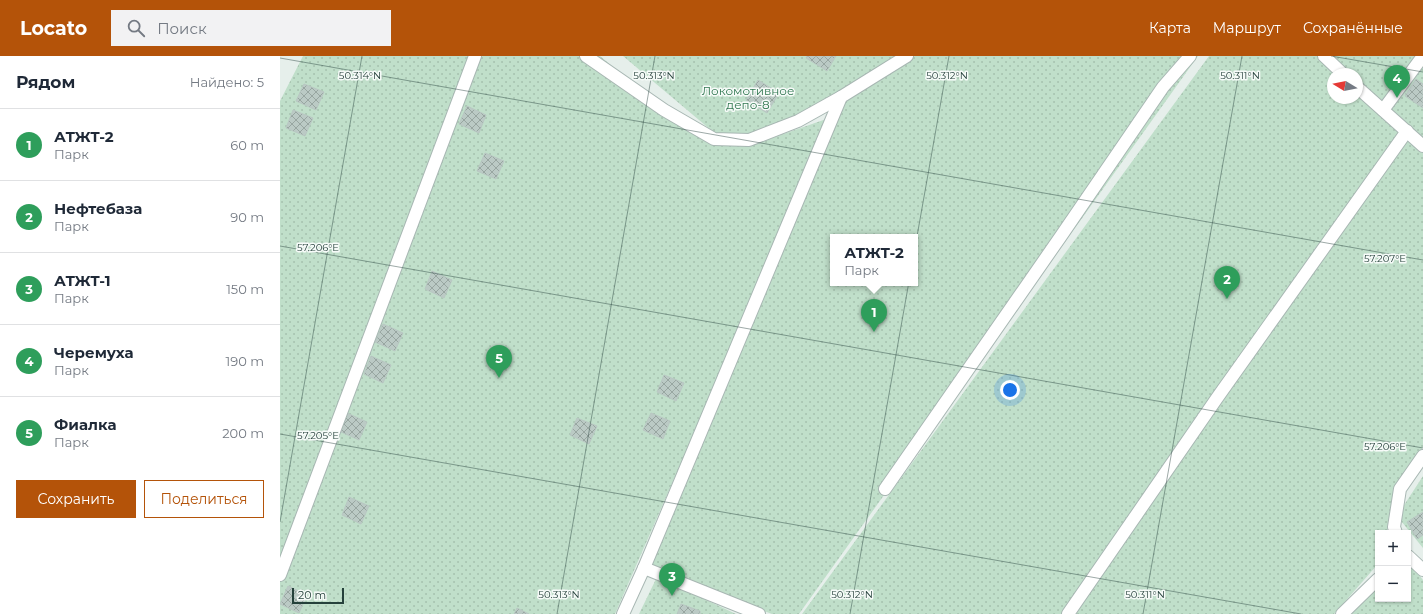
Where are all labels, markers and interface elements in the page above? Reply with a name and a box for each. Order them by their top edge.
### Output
search box [111,10,391,46]
text: Locato [20,17,87,40]
icon: search [125,17,147,39]
text: Поиск [157,19,207,38]
text: Карта [1149,19,1191,37]
text: Маршрут [1213,19,1281,37]
text: Сохранённые [1303,19,1403,37]
pin: 4 [1384,65,1410,98]
north arrow [1327,68,1363,104]
text: 50.314°N [339,69,381,82]
text: 50.313°N [633,69,675,82]
text: 50.312°N [926,69,968,82]
text: 50.311°N [1220,69,1260,82]
text: Рядом [16,72,75,92]
text: Найдено: 5 [190,74,264,90]
park label: Локомотивное депо-8 [702,83,794,112]
text: АТЖТ-2 [54,127,114,146]
text: 1 [26,137,32,153]
text: 60 m [230,137,264,153]
text: Парк [54,146,89,162]
text: Нефтебаза [54,199,142,218]
text: 2 [25,209,33,225]
text: 90 m [230,209,264,225]
text: Парк [54,218,89,234]
popup [830,234,918,286]
text: 57.206°E [297,241,339,254]
text: АТЖТ-2 [844,243,904,262]
text: 57.207°E [1364,252,1406,265]
text: Парк [844,262,879,278]
pin: 2 [1214,266,1240,299]
text: АТЖТ-1 [54,271,111,290]
text: 3 [25,281,33,297]
text: 150 m [226,281,264,297]
text: Парк [54,290,89,306]
pin: 1 [861,299,887,332]
text: Черемуха [54,343,134,362]
pin: 5 [486,345,512,378]
text: 4 [25,353,33,369]
text: 190 m [226,353,264,369]
text: Парк [54,362,89,378]
your location [1000,380,1020,400]
text: Фиалка [54,415,117,434]
text: 5 [25,425,33,441]
text: 200 m [222,425,264,441]
text: 57.205°E [297,429,339,442]
text: Парк [54,434,89,450]
text: 57.206°E [1364,440,1406,453]
button: Сохранить [16,480,136,518]
button: Поделиться [144,480,264,518]
map controls [1375,530,1411,602]
button: + [1375,530,1411,566]
pin: 3 [659,563,685,596]
button: − [1375,566,1411,602]
scale bar [292,586,344,605]
text: 20 m [298,588,326,602]
text: 50.313°N [538,588,580,601]
text: 50.312°N [831,588,873,601]
text: 50.311°N [1125,588,1165,601]

